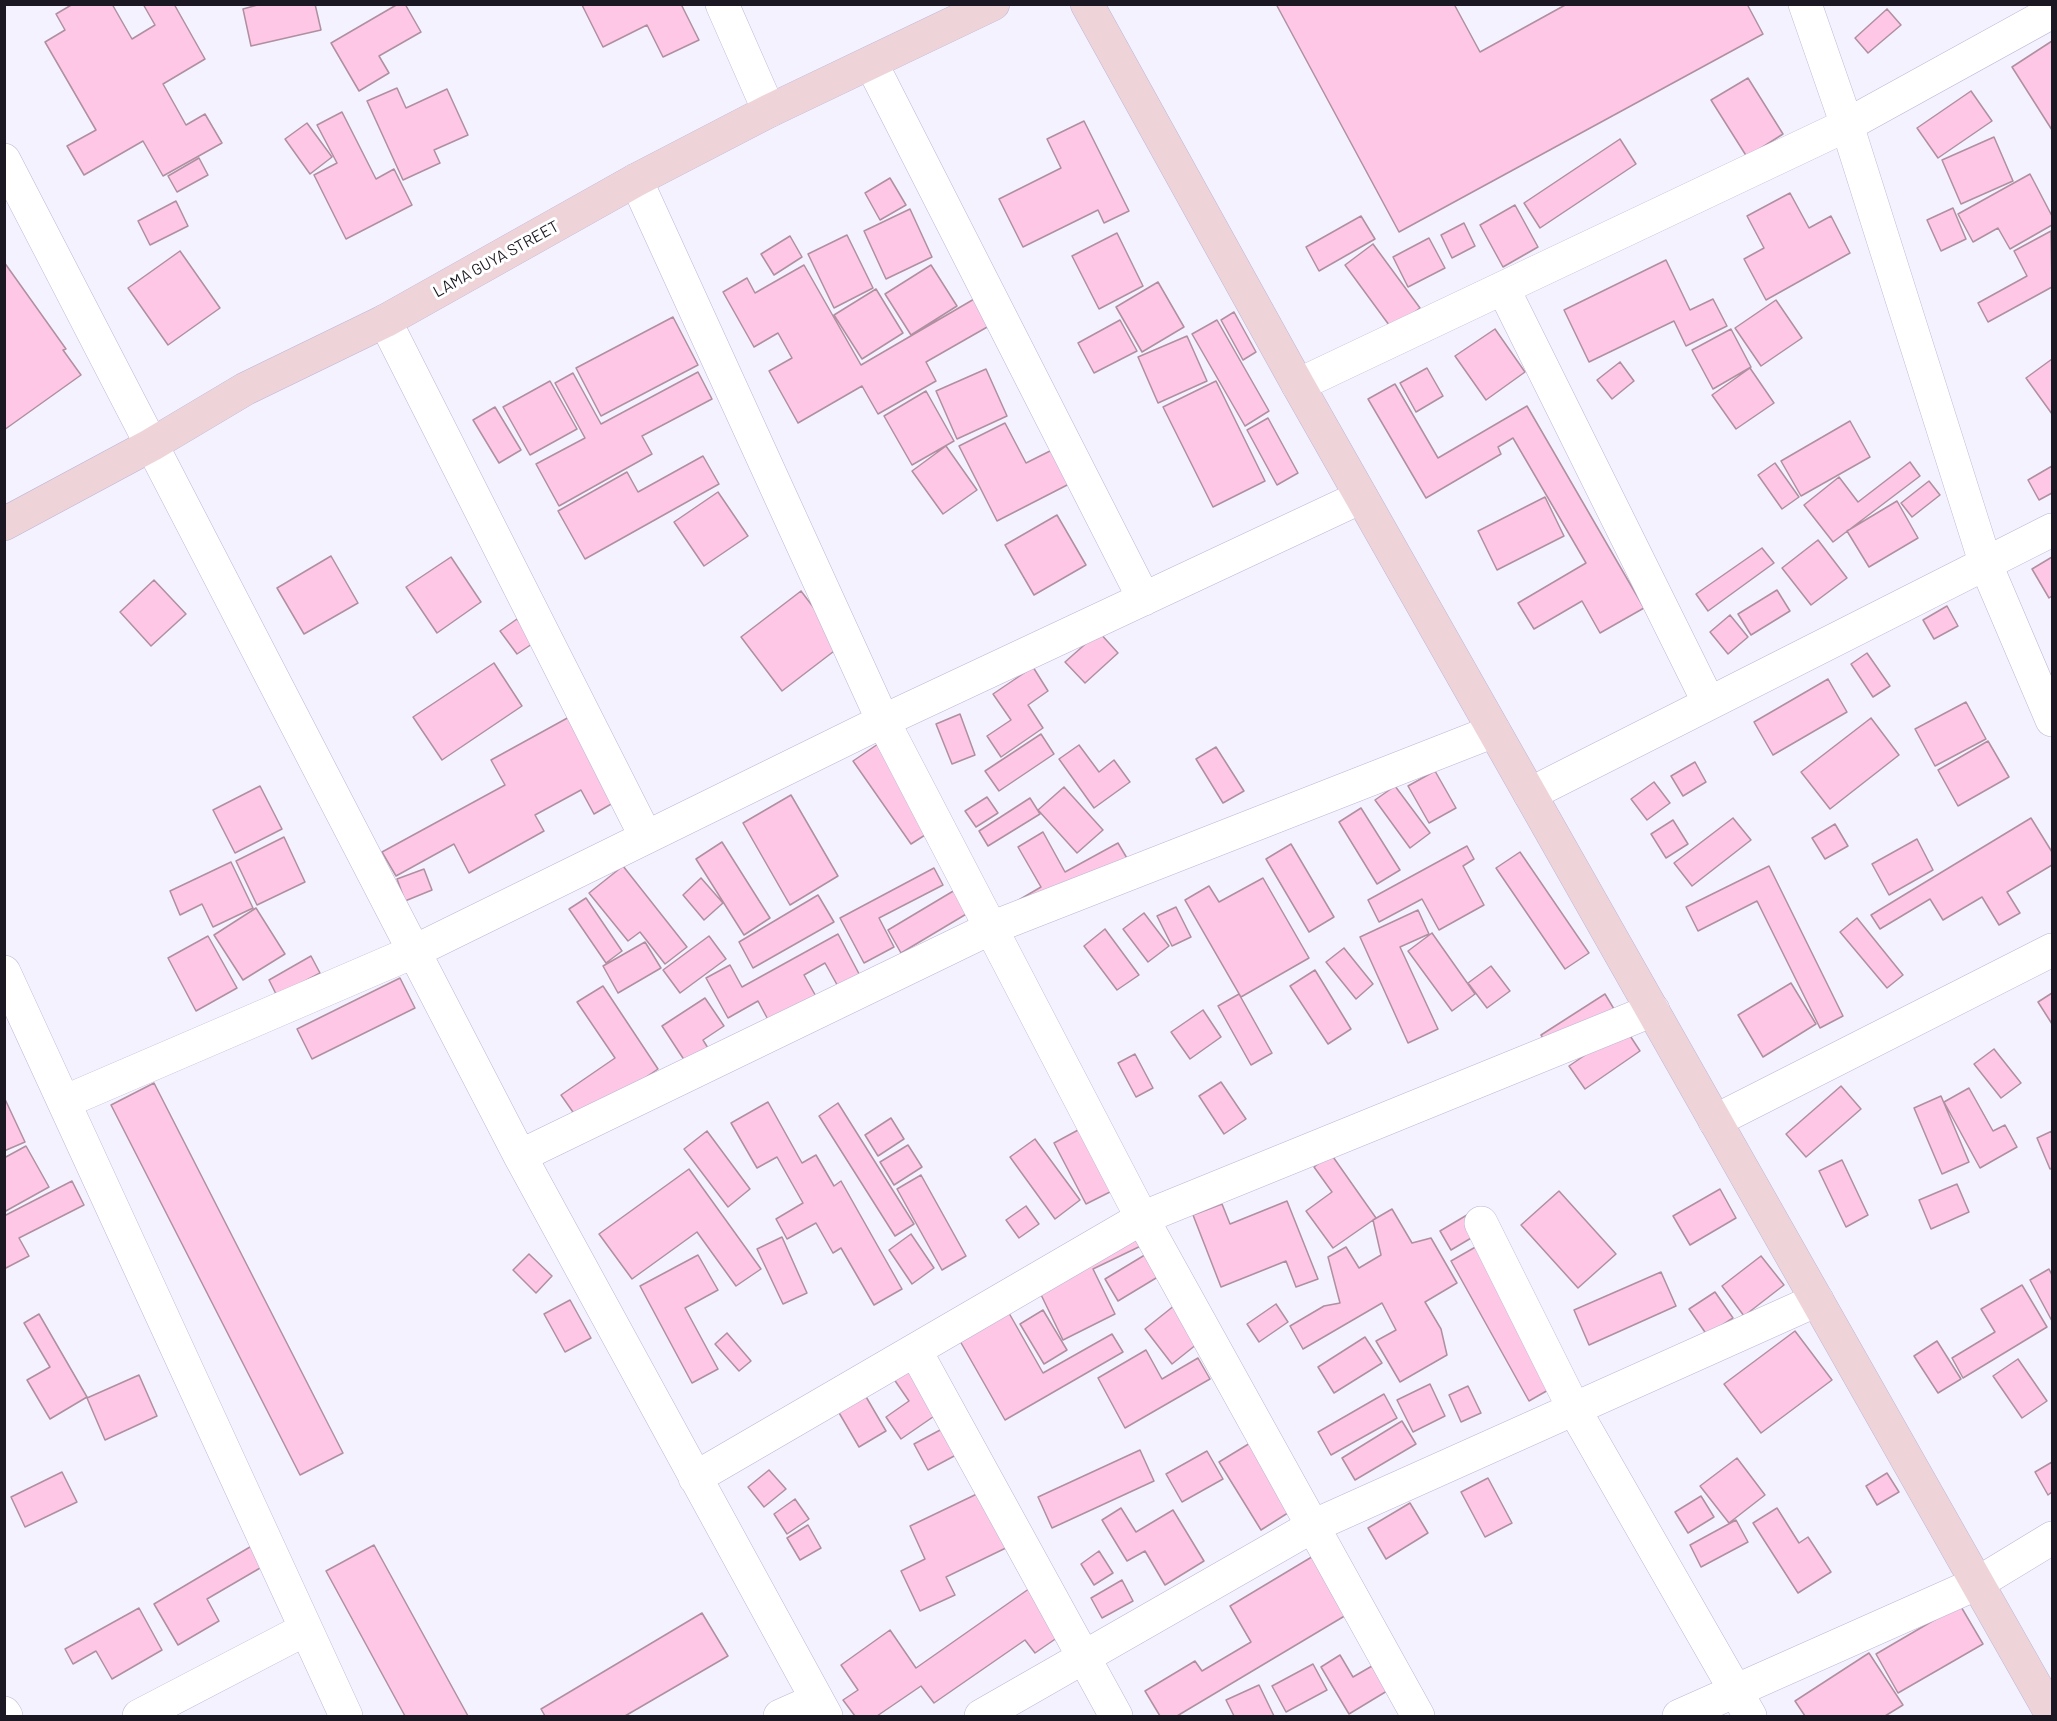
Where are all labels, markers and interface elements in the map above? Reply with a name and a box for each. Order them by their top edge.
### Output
street label: LAMA GUYA STREET [430,216,562,302]

